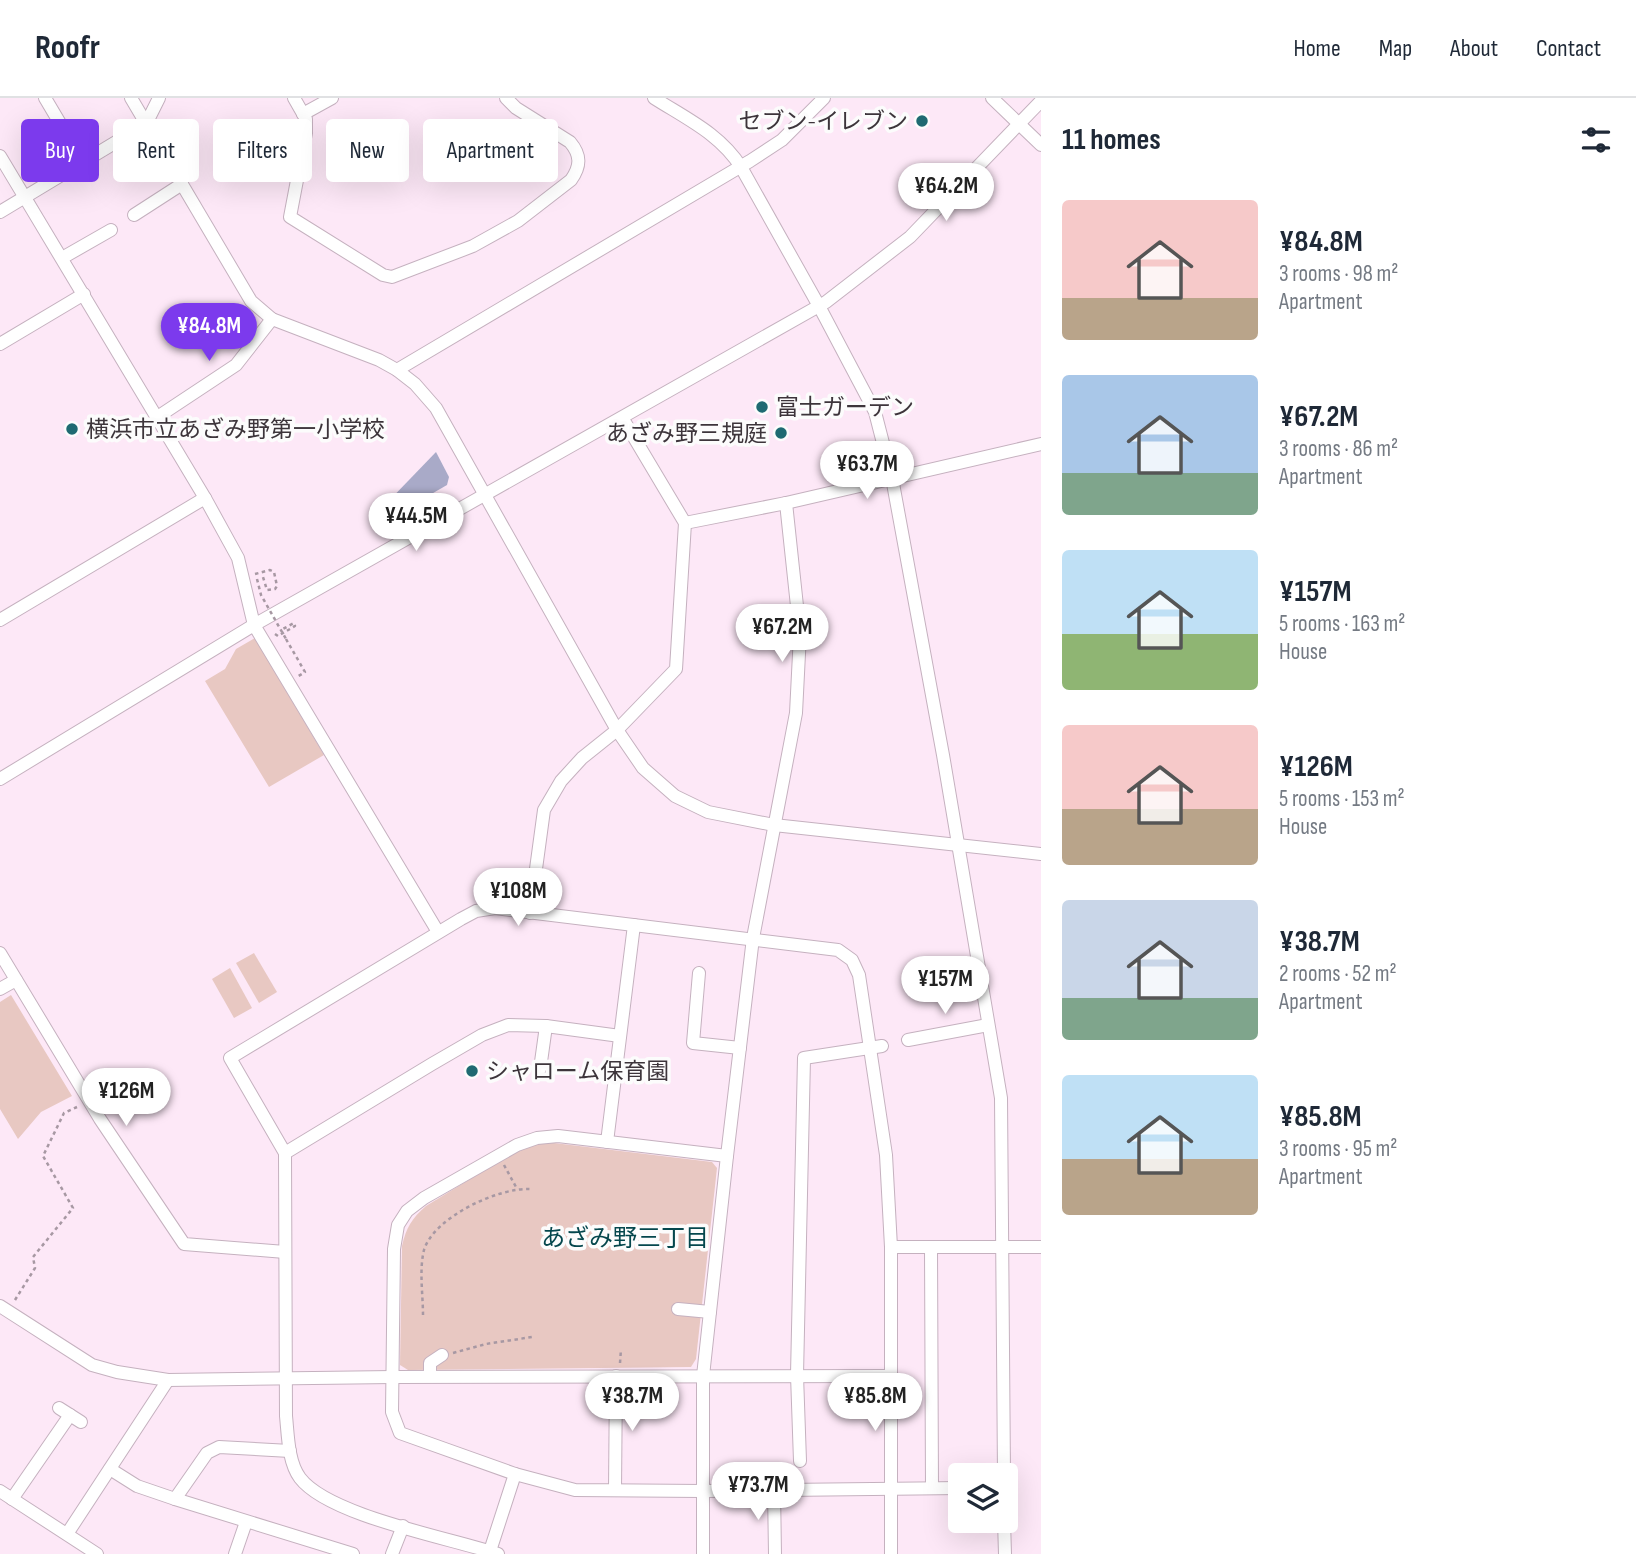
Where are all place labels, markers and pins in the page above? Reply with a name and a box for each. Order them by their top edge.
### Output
place label: セブン-イレブン [739,108,908,136]
marker: セブン-イレブン [914,113,930,129]
pin: ¥64.2M [889,164,1003,223]
pin: ¥84.8M [152,303,266,363]
place label: 富士ガーデン [776,394,914,422]
marker: 富士ガーデン [754,399,770,415]
place label: 横浜市立あざみ野第一小学校 [86,416,385,444]
place label: あざみ野三規庭 [606,420,767,448]
marker: 横浜市立あざみ野第一小学校 [64,421,80,437]
marker: あざみ野三規庭 [773,425,789,441]
pin: ¥63.7M [810,442,924,501]
pin: ¥44.5M [359,494,473,553]
pin: ¥67.2M [725,604,839,664]
pin: ¥108M [469,868,567,928]
pin: ¥157M [896,956,994,1016]
place label: シャローム保育園 [486,1058,669,1086]
marker: シャローム保育園 [464,1063,480,1079]
pin: ¥126M [77,1068,175,1128]
pin: ¥38.7M [575,1374,689,1433]
pin: ¥85.8M [818,1374,932,1433]
pin: ¥73.7M [701,1462,815,1522]

